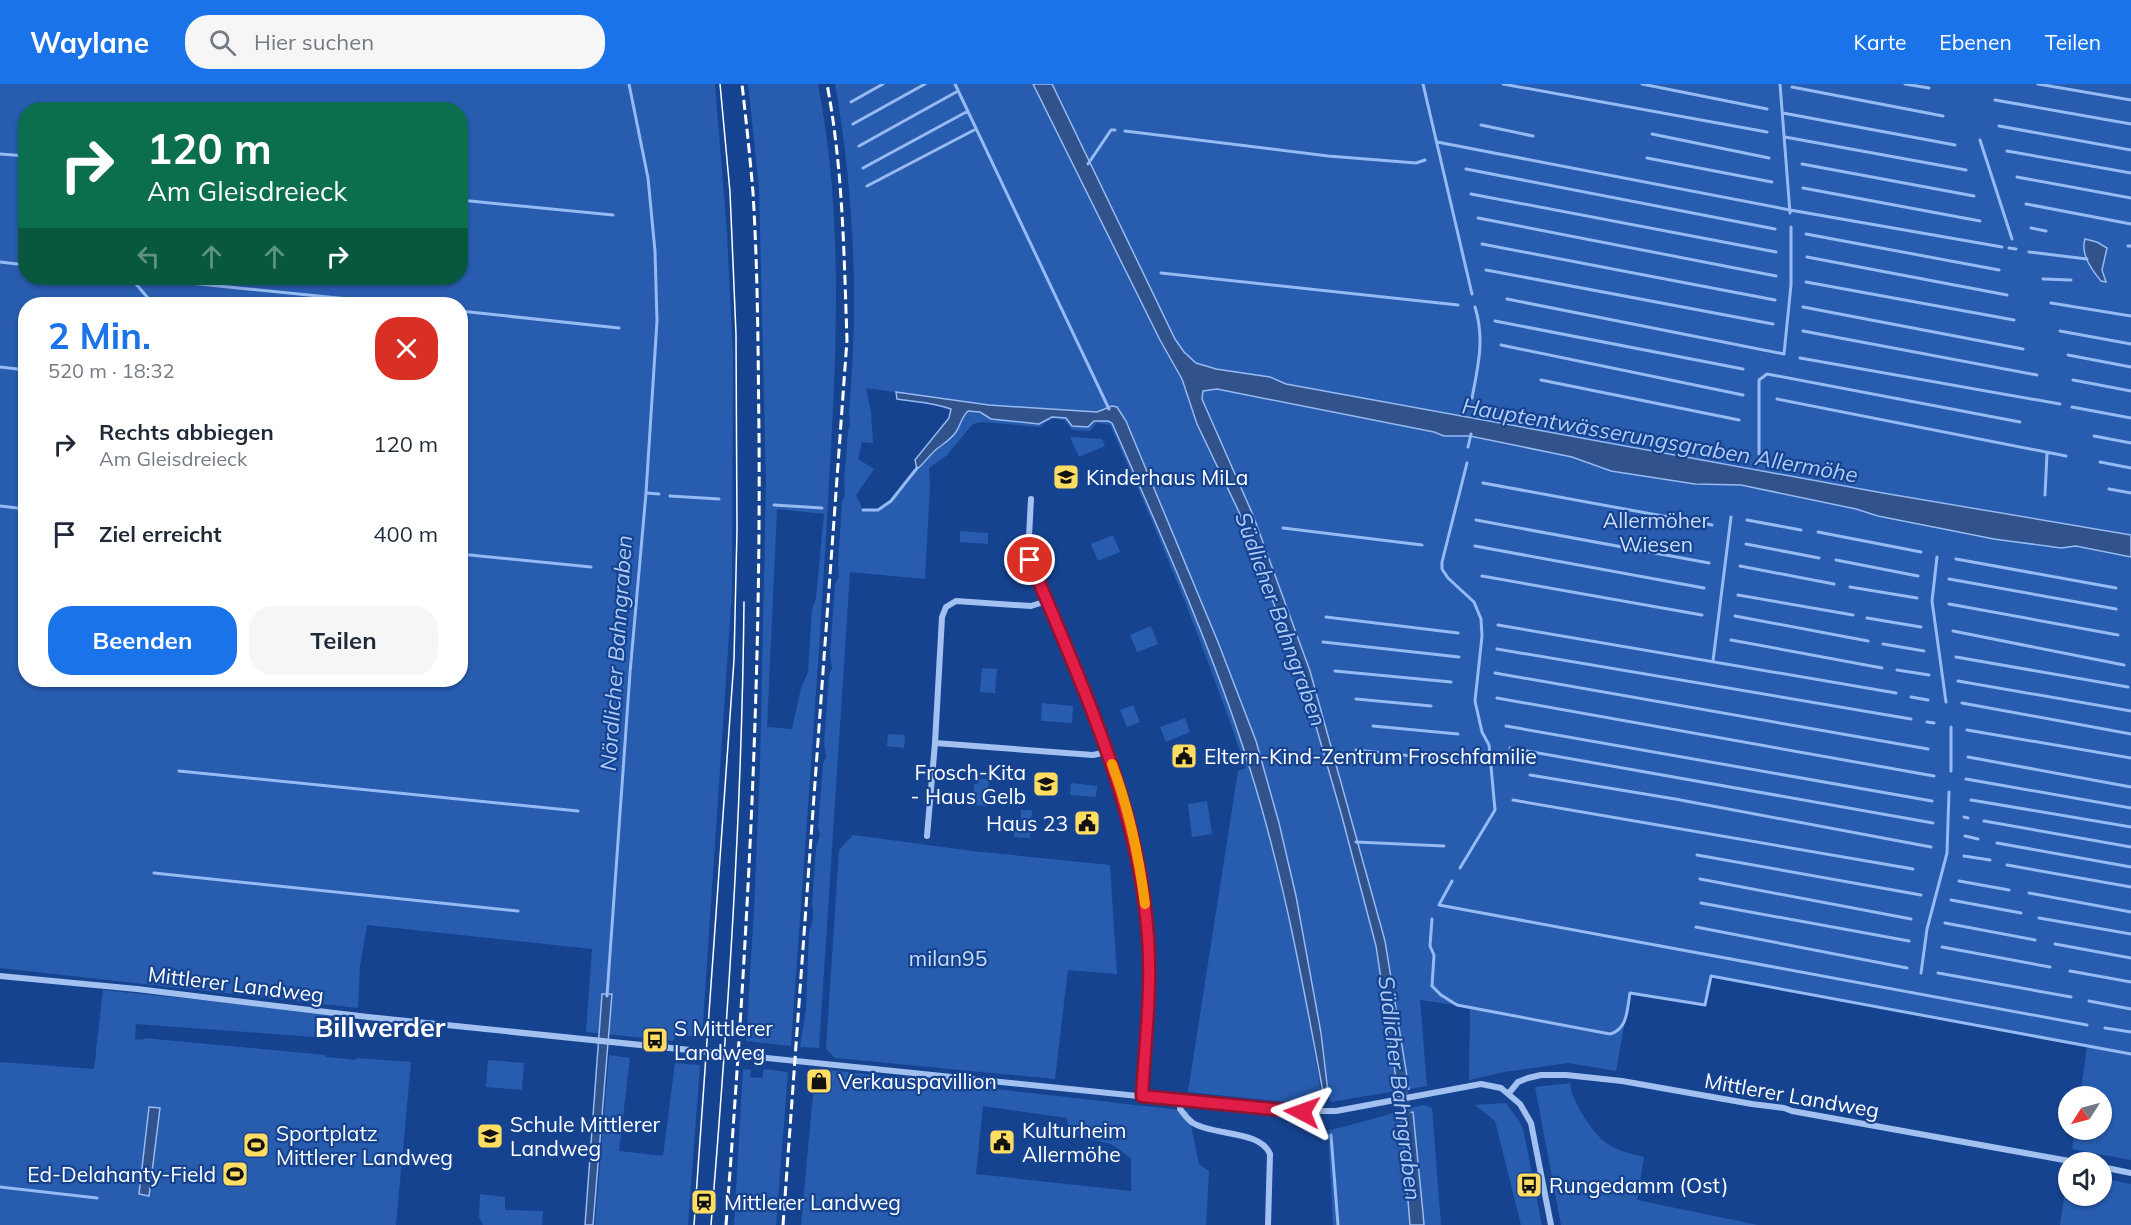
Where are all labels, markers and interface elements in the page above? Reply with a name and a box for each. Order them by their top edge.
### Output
search box [185,15,605,69]
text: Waylane [30,25,149,60]
icon: search [206,26,239,59]
text: Hier suchen [254,28,374,56]
text: Karte [1854,29,1906,55]
text: Ebenen [1939,29,2012,55]
text: Teilen [2045,29,2101,55]
text: 120 m [147,122,272,175]
icon: right [48,126,126,204]
text: Am Gleisdreieck [147,174,347,208]
icon: left [132,240,165,273]
icon: ahead [195,240,228,273]
icon: ahead [258,240,291,273]
icon: right [321,240,354,273]
text: 2 Min. [48,313,151,358]
button: close [375,317,438,380]
text: 520 m · 18:32 [48,358,174,383]
water label: Hauptentwässerungsgraben Allermöhe [1460,391,1860,489]
text: Rechts abbiegen [99,418,274,446]
icon: right [48,428,81,461]
text: 120 m [373,430,438,458]
text: Am Gleisdreieck [99,446,247,471]
school or university icon: Kinderhaus MiLa [1051,462,1081,492]
place label: Kinderhaus MiLa [1086,464,1248,490]
park label: Allermöher Wiesen [1603,507,1710,557]
water label: Südlicher Bahngraben [1229,508,1333,730]
icon: arrive [48,518,81,551]
text: Ziel erreicht [99,520,222,548]
text: 400 m [373,520,438,548]
water label: Nördlicher Bahngraben [594,534,638,772]
pin [1004,534,1055,585]
icon: arrive [1013,543,1046,576]
button: Beenden [48,606,237,675]
button: Teilen [249,606,438,675]
public building icon: Eltern-Kind-Zentrum Froschfamilie [1169,741,1199,771]
place label: Eltern-Kind-Zentrum Froschfamilie [1204,743,1537,769]
place label: Frosch-Kita - Haus Gelb [910,759,1026,809]
school or university icon: Frosch-Kita - Haus Gelb [1031,769,1061,799]
public building icon: Haus 23 [1072,808,1102,838]
place label: Haus 23 [986,810,1068,836]
park label: milan95 [909,945,987,971]
street label: Mittlerer Landweg [147,960,325,1008]
water label: Südlicher Bahngraben [1372,974,1428,1202]
district label: Billwerder [315,1010,446,1044]
place label: S Mittlerer Landweg [674,1015,773,1065]
bus stop icon: S Mittlerer Landweg [640,1025,670,1055]
shop icon: Verkauspavillion [804,1066,834,1096]
street label: Mittlerer Landweg [1703,1067,1881,1123]
place label: Verkauspavillion [838,1068,997,1094]
position arrow [1270,1080,1334,1144]
north arrow [2058,1086,2112,1140]
map controls [2058,1086,2112,1206]
place label: Schule Mittlerer Landweg [510,1111,661,1161]
place label: Kulturheim Allermöhe [1022,1117,1126,1167]
place label: Sportplatz Mittlerer Landweg [276,1120,453,1170]
school or university icon: Schule Mittlerer Landweg [475,1121,505,1151]
public building icon: Kulturheim Allermöhe [987,1127,1017,1157]
sports icon: Sportplatz Mittlerer Landweg [241,1130,271,1160]
button: sound [2058,1152,2112,1206]
sports icon: Ed-Delahanty-Field [220,1159,250,1189]
place label: Ed-Delahanty-Field [27,1161,216,1187]
bus stop icon: Rungedamm (Ost) [1514,1170,1544,1200]
place label: Rungedamm (Ost) [1549,1172,1728,1198]
station icon: Mittlerer Landweg [689,1187,719,1217]
place label: Mittlerer Landweg [724,1189,901,1215]

